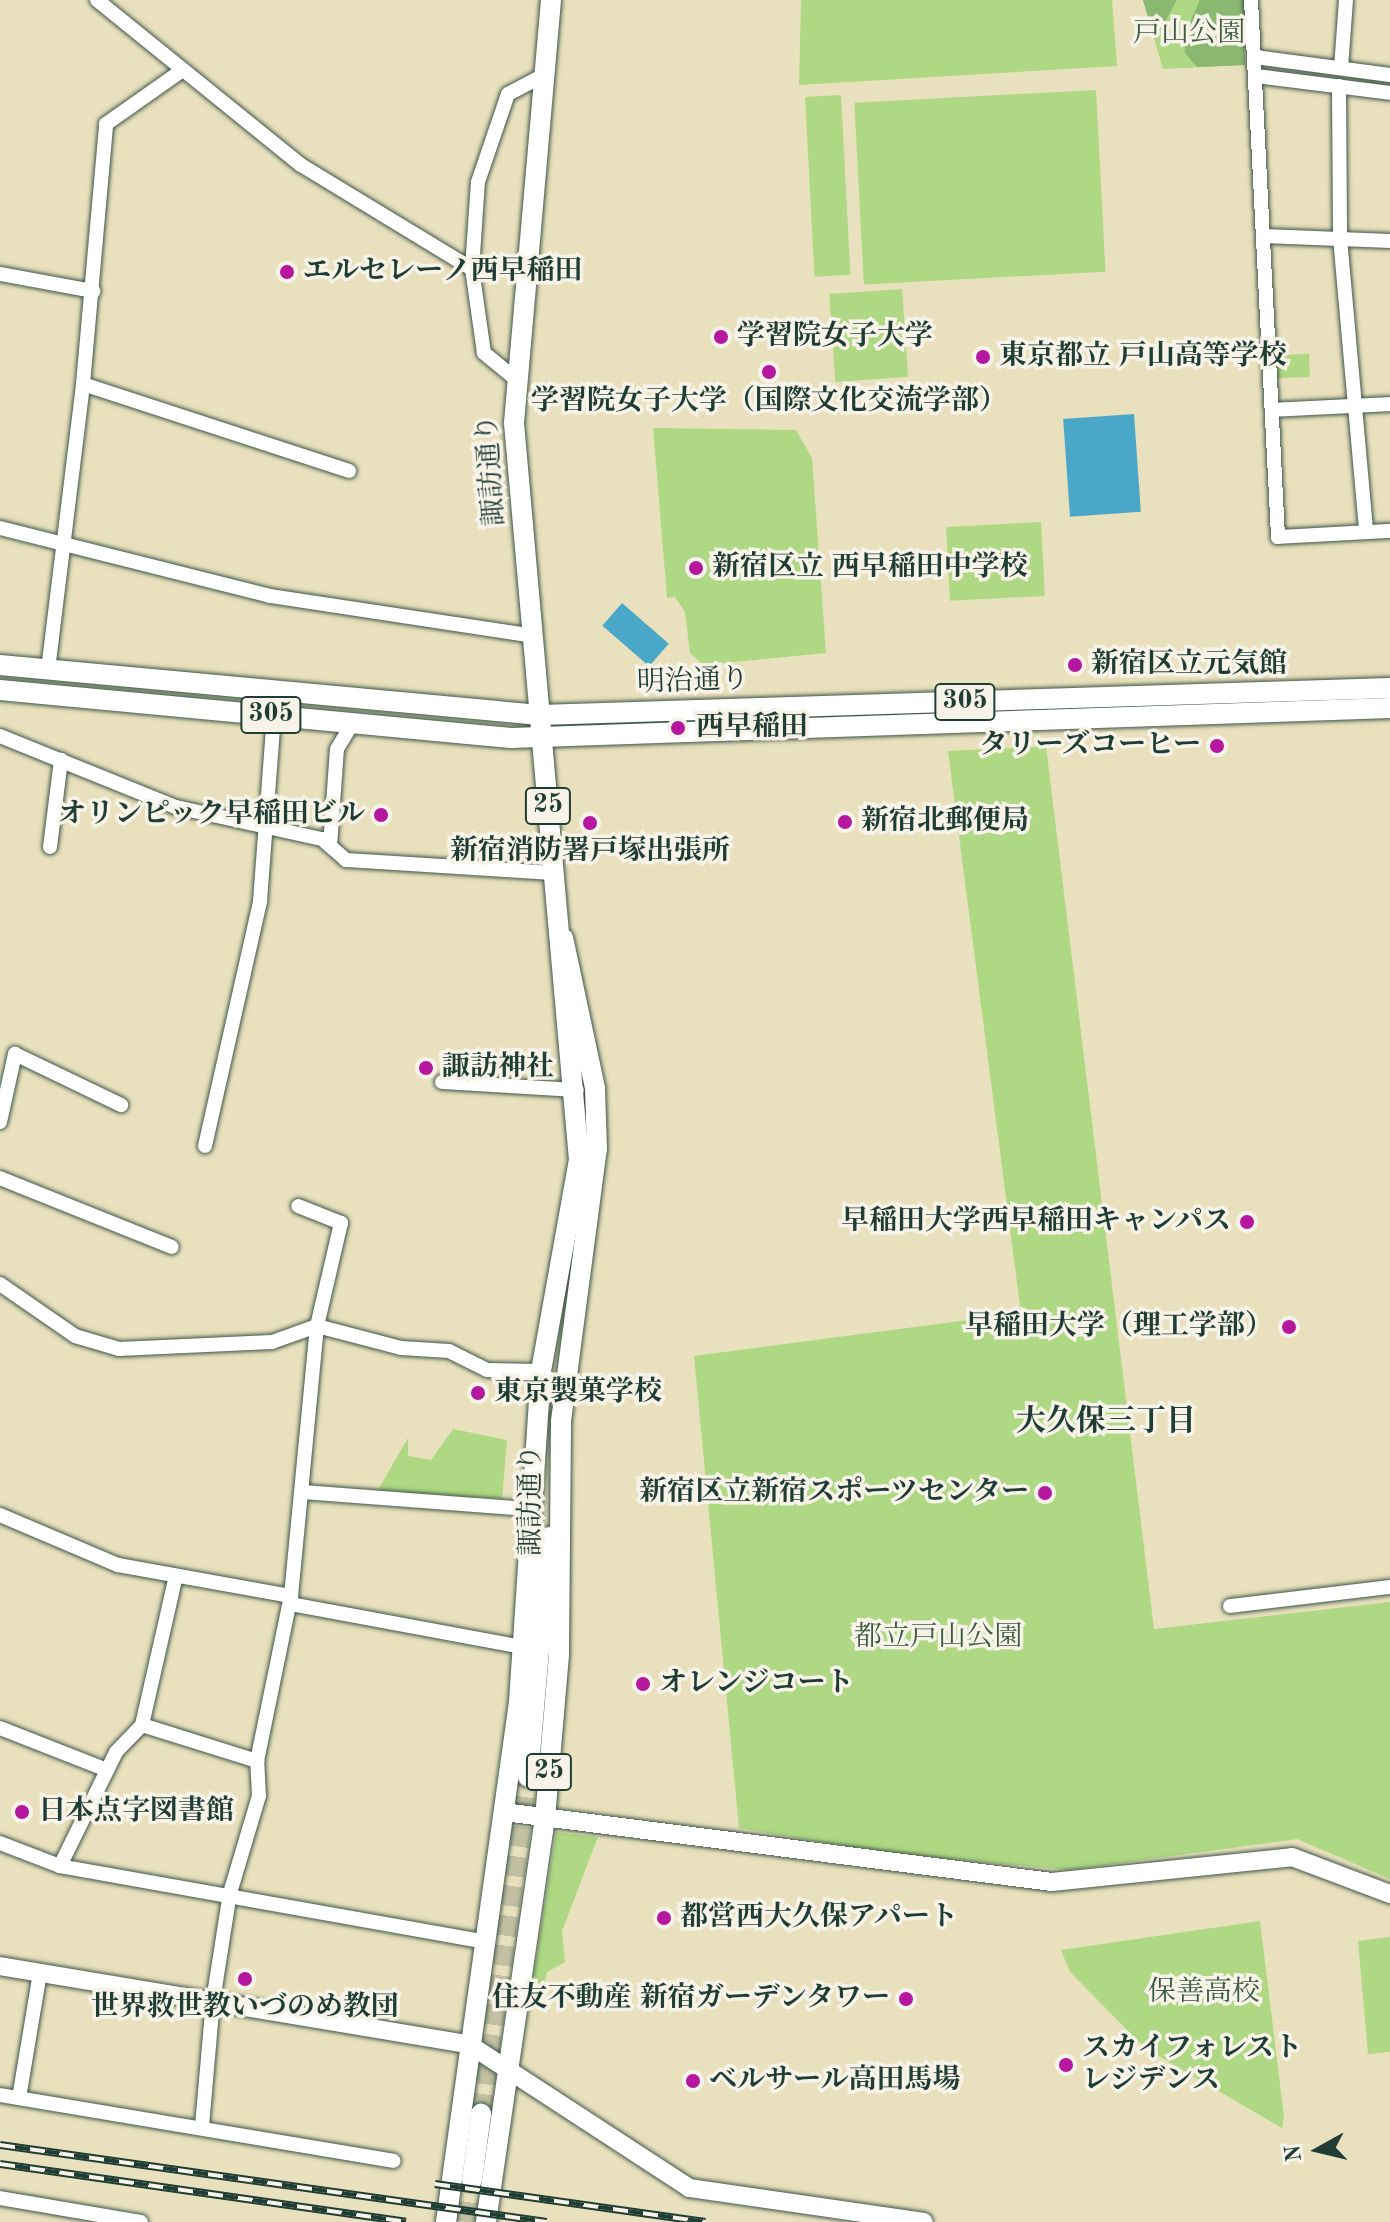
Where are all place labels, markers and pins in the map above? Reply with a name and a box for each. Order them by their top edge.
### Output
place label: エルセレーノ西早稲田 [303,255,583,289]
marker: エルセレーノ西早稲田 [278,263,296,281]
place label: 学習院女子大学 [737,320,933,354]
marker: 学習院女子大学 [712,328,730,346]
place label: 東京都立 戸山高等学校 [999,340,1287,374]
marker: 東京都立 戸山高等学校 [974,348,992,366]
marker: 学習院女子大学（国際文化交流学部） [760,363,778,381]
place label: 学習院女子大学（国際文化交流学部） [531,385,1007,419]
place label: 新宿区立 西早稲田中学校 [712,551,1028,585]
marker: 新宿区立 西早稲田中学校 [687,559,705,577]
place label: 新宿区立元気館 [1091,648,1287,682]
marker: 新宿区立元気館 [1066,656,1084,674]
place label: 西早稲田 [696,711,808,745]
marker: 西早稲田 [667,717,689,739]
place label: タリーズコーヒー [978,729,1201,763]
marker: タリーズコーヒー [1208,737,1226,755]
place label: オリンピック早稲田ビル [57,798,365,832]
place label: 新宿北郵便局 [861,805,1029,839]
marker: オリンピック早稲田ビル [372,806,390,824]
marker: 新宿北郵便局 [836,813,854,831]
marker: 新宿消防署戸塚出張所 [581,814,599,832]
place label: 新宿消防署戸塚出張所 [450,835,730,869]
place label: 諏訪神社 [442,1051,554,1085]
marker: 諏訪神社 [417,1059,435,1077]
place label: 早稲田大学西早稲田キャンパス [839,1205,1231,1239]
marker: 早稲田大学西早稲田キャンパス [1238,1213,1256,1231]
place label: 早稲田大学（理工学部） [965,1310,1273,1344]
marker: 早稲田大学（理工学部） [1280,1318,1298,1336]
place label: 東京製菓学校 [494,1376,662,1410]
marker: 東京製菓学校 [469,1384,487,1402]
place label: 新宿区立新宿スポーツセンター [637,1476,1029,1510]
marker: 新宿区立新宿スポーツセンター [1036,1484,1054,1502]
place label: オレンジコート [659,1667,855,1701]
marker: オレンジコート [634,1675,652,1693]
place label: 日本点字図書館 [38,1795,234,1829]
marker: 日本点字図書館 [13,1803,31,1821]
place label: 都営西大久保アパート [680,1901,960,1935]
marker: 都営西大久保アパート [655,1909,673,1927]
marker: 世界救世教いづのめ教団 [236,1970,254,1988]
place label: 住友不動産 新宿ガーデンタワー [490,1982,890,2016]
marker: 住友不動産 新宿ガーデンタワー [897,1990,915,2008]
place label: 世界救世教いづのめ教団 [91,1991,399,2025]
place label: スカイフォレスト レジデンス [1082,2032,1306,2098]
marker: スカイフォレスト レジデンス [1057,2056,1075,2074]
place label: ベルサール高田馬場 [709,2064,961,2098]
marker: ベルサール高田馬場 [684,2072,702,2090]

